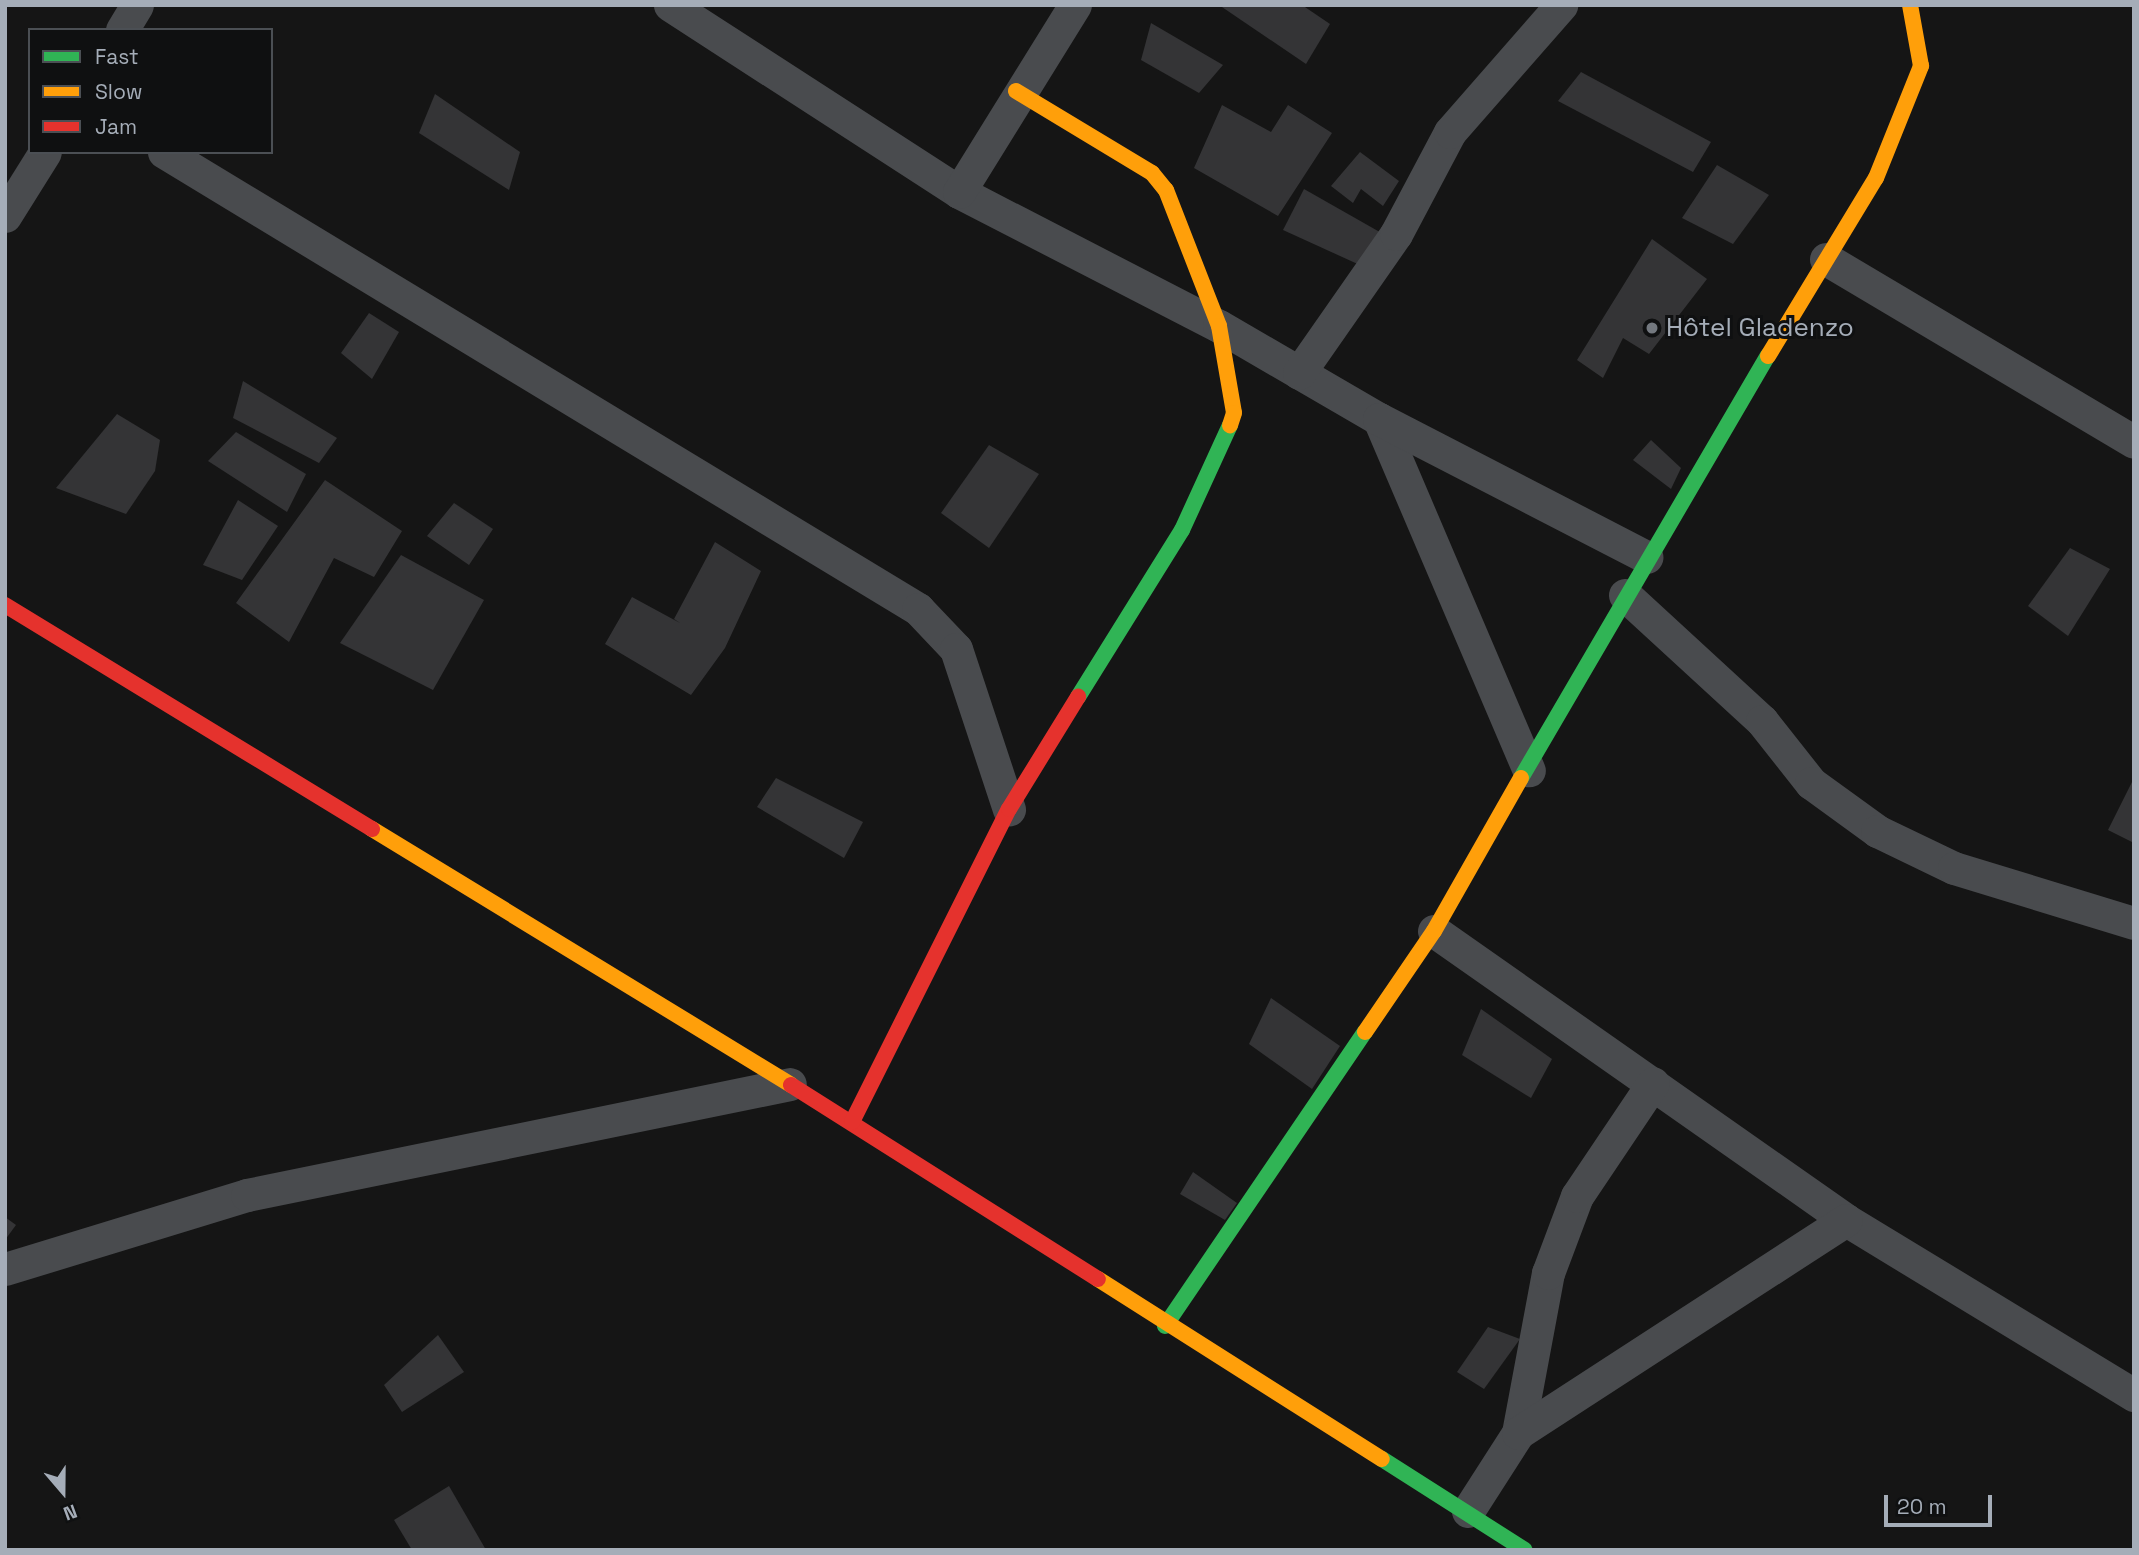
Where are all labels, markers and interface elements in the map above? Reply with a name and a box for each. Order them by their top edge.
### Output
legend [28,28,273,154]
text: Fast [95,43,139,70]
text: Slow [95,78,143,105]
text: Jam [95,113,137,140]
place label: Hôtel Gladenzo [1666,312,1854,344]
marker: Hôtel Gladenzo [1644,320,1660,336]
north arrow [28,1457,98,1527]
scale bar [1887,1482,1996,1526]
text: 20 m [1897,1493,1947,1520]
text: N [60,1498,81,1526]

